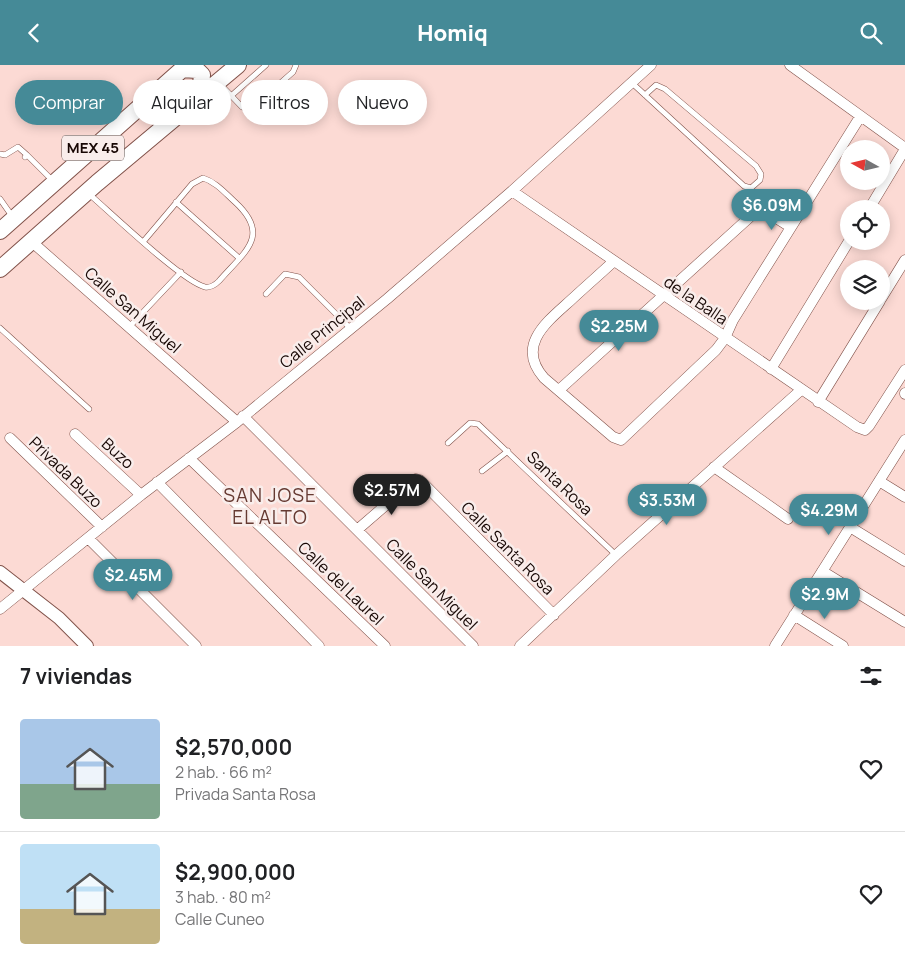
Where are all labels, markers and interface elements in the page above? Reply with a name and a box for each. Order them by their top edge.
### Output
text: Homiq [417,18,488,48]
icon: back [20,19,48,47]
icon: search [857,19,885,47]
chip: Comprar [15,80,123,125]
chip: Alquilar [133,80,231,125]
chip: Filtros [241,80,328,125]
chip: Nuevo [338,80,427,125]
road number: MEX 45 [62,135,124,161]
north arrow [840,140,890,190]
map controls [840,140,890,310]
pin: $6.09M [731,189,813,231]
text: $6.09M [743,194,802,216]
button: locate [840,200,890,250]
button: layers [840,260,890,310]
street label: Calle San Miguel [80,262,186,358]
street label: de la Balla [660,270,732,330]
street label: Calle Principal [275,291,369,373]
pin: $2.25M [578,309,660,352]
text: $2.25M [590,315,648,337]
street label: Privada Buzo [25,431,107,513]
street label: Buzo [97,433,139,473]
street label: Santa Rosa [522,446,598,520]
pin: $2.57M [351,473,433,516]
text: $2.57M [364,479,420,501]
district label: SAN JOSE EL ALTO [223,482,317,530]
pin: $3.53M [626,483,708,526]
text: $3.53M [639,489,695,511]
pin: $4.29M [788,493,870,536]
street label: Calle Santa Rosa [456,496,560,600]
text: $4.29M [800,499,858,521]
street label: Calle San Miguel [381,533,483,635]
street label: Calle del Laurel [293,536,389,630]
pin: $2.45M [92,559,174,601]
text: $2.45M [104,564,162,586]
pin: $2.9M [790,577,860,620]
text: $2.9M [801,583,849,605]
text: 7 viviendas [20,662,132,690]
icon: filters [857,662,885,690]
text: $2,570,000 [175,733,292,761]
icon: home [60,739,120,799]
icon: heart [857,755,885,783]
text: 2 hab. · 66 m² [175,761,272,783]
text: Privada Santa Rosa [175,783,316,805]
text: $2,900,000 [175,858,296,886]
icon: home [60,864,120,924]
icon: heart [857,880,885,908]
text: 3 hab. · 80 m² [175,886,271,908]
text: Calle Cuneo [175,908,265,930]

